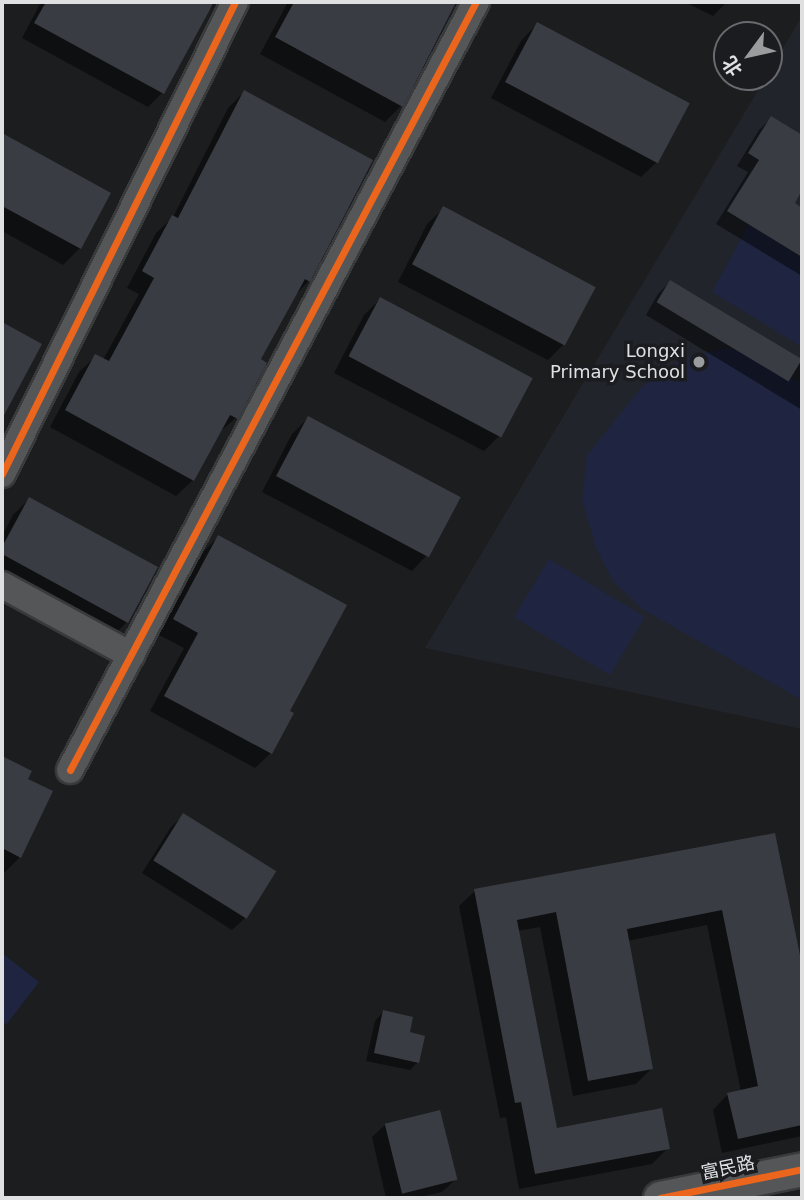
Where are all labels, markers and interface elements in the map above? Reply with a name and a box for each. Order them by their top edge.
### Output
north arrow [713,21,783,91]
text: 北 [718,52,746,80]
place label: Longxi Primary School [550,341,685,384]
marker: Longxi Primary School [691,354,707,370]
street label: 富民路 [699,1152,757,1184]

